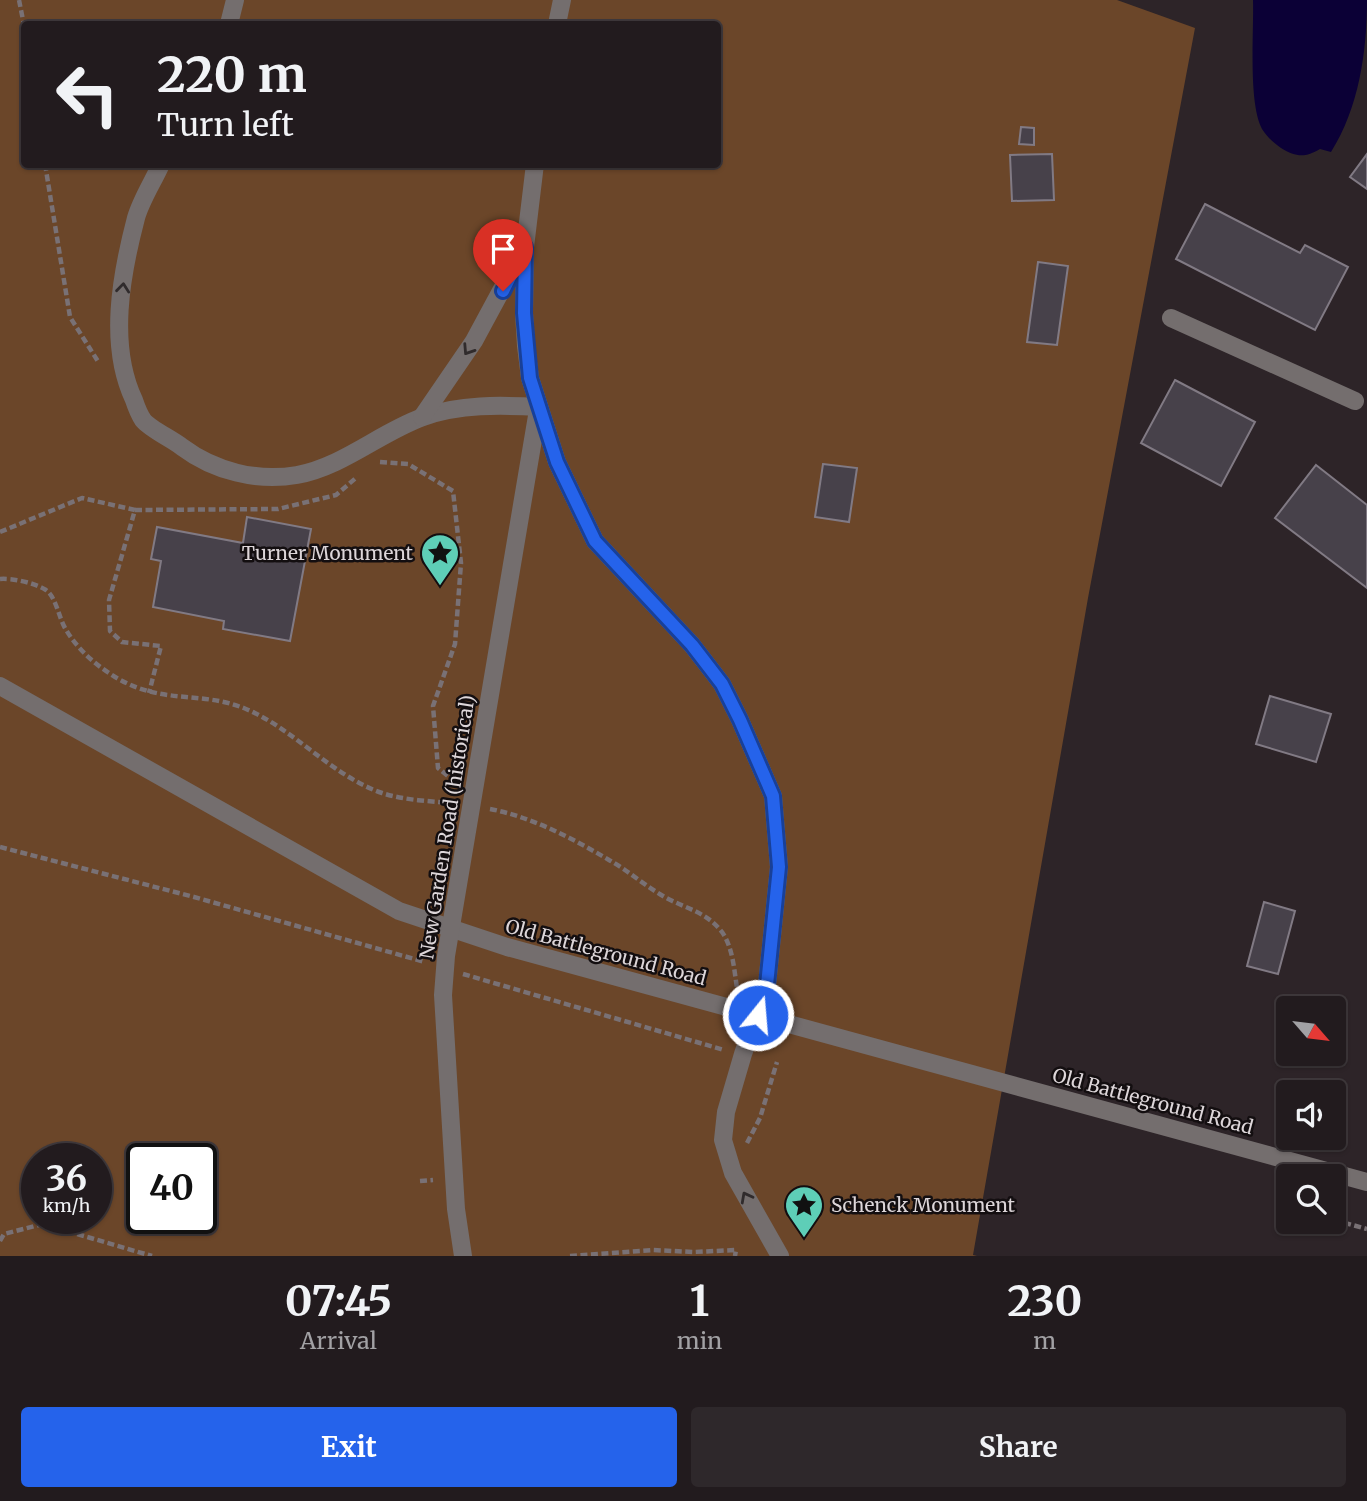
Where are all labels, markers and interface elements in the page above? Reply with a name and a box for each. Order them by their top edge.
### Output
text: 220 m [157,44,307,105]
icon: left [42,49,133,140]
text: Turn left [157,105,294,145]
pin [473,219,533,291]
icon: arrive [484,230,522,268]
one-way arrow [115,282,130,294]
one-way arrow [464,342,476,355]
place icon: Turner Monument [419,532,461,587]
place label: Turner Monument [242,541,414,565]
street label: New Garden Road (historical) [414,693,480,961]
street label: Old Battleground Road [503,914,709,990]
position arrow [721,978,795,1052]
north arrow [1276,996,1346,1066]
map controls [1276,996,1346,1234]
street label: Old Battleground Road [1050,1063,1256,1139]
button: sound [1276,1080,1346,1150]
speed limit sign: 40 [126,1143,217,1234]
text: 36 [46,1157,87,1201]
button: search [1276,1164,1346,1234]
place icon: Schenck Monument [783,1184,825,1239]
one-way arrow [741,1192,754,1204]
place label: Schenck Monument [831,1193,1016,1217]
text: km/h [43,1194,90,1217]
text: 07:45 [285,1275,392,1327]
text: 1 [690,1275,709,1327]
text: 230 [1007,1275,1082,1327]
text: Arrival [300,1326,377,1355]
text: min [677,1326,722,1355]
text: m [1033,1326,1056,1355]
button: Exit [21,1407,677,1487]
button: Share [691,1407,1346,1487]

